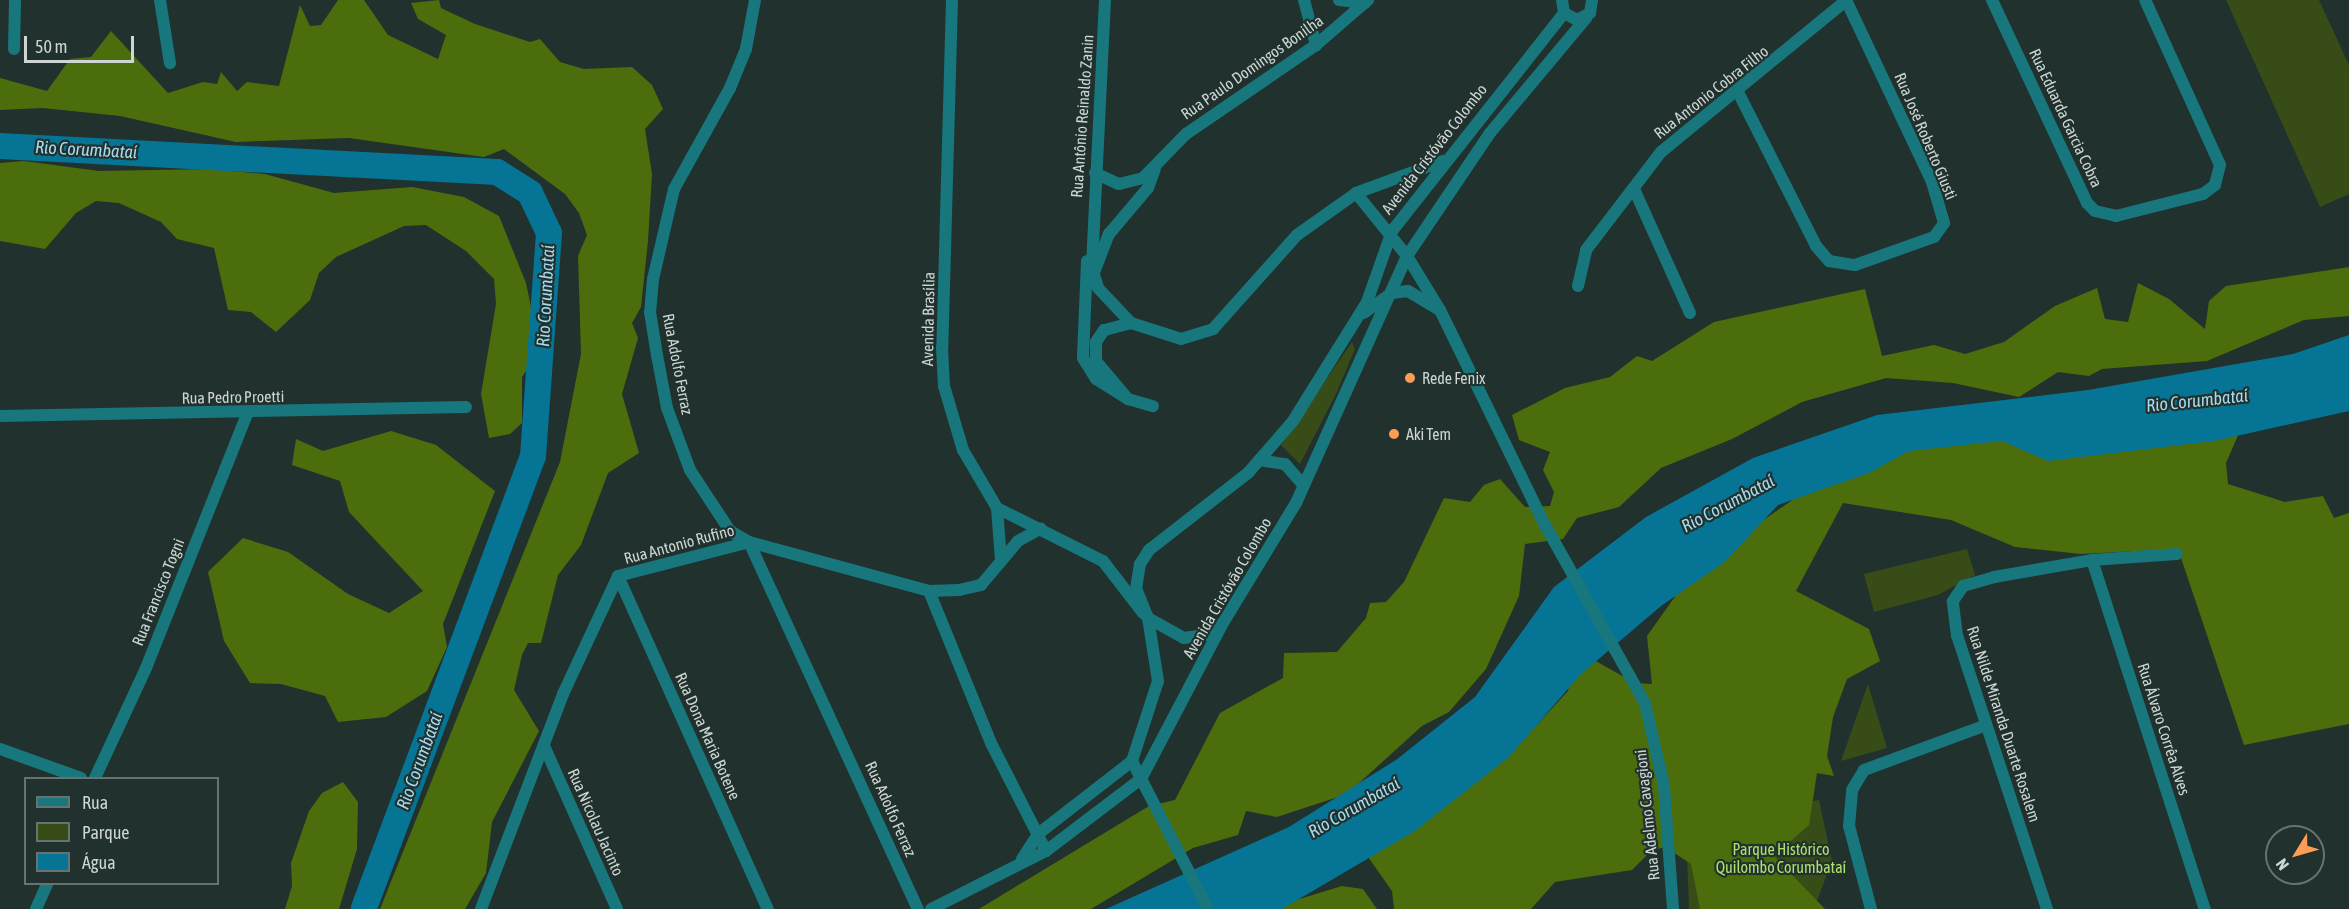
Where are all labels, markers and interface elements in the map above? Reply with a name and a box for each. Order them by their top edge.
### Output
street label: Rua Paulo Domingos Bonilha [1177,11,1327,123]
scale bar [27,24,136,62]
street label: Rua Antônio Reinaldo Zanin [1067,34,1097,198]
text: 50 m [35,36,67,57]
street label: Rua Antonio Cobra Filho [1650,41,1772,143]
street label: Rua Eduarda Garcia Cobra [2025,46,2107,190]
street label: Rua José Roberto Giusti [1891,70,1961,202]
street label: Avenida Cristóvão Colombo [1377,80,1491,218]
water label: Rio Corumbataí [35,137,137,163]
water label: Rio Corumbataí [533,245,559,347]
street label: Avenida Brasília [918,272,938,366]
street label: Rua Adolfo Ferraz [659,312,697,416]
place label: Rede Fenix [1422,368,1486,388]
marker: Rede Fenix [1403,371,1417,385]
water label: Rio Corumbataí [2145,385,2249,417]
street label: Rua Pedro Proetti [182,387,284,407]
place label: Aki Tem [1406,424,1451,444]
marker: Aki Tem [1387,427,1401,441]
water label: Rio Corumbataí [1678,471,1778,537]
street label: Avenida Cristóvão Colombo [1179,514,1275,662]
street label: Rua Antonio Rufino [622,520,736,568]
street label: Rua Francisco Togni [128,536,188,648]
street label: Rua Nilde Miranda Duarte Rosalem [1963,624,2045,824]
street label: Rua Álvaro Corrêa Alves [2134,660,2194,798]
street label: Rua Dona Maria Botene [671,669,745,803]
water label: Rio Corumbataí [392,709,448,813]
street label: Rua Adelmo Cavagioni [1631,749,1663,881]
street label: Rua Adolfo Ferraz [861,758,921,860]
street label: Rua Nicolau Jacinto [564,765,628,879]
water label: Rio Corumbataí [1304,773,1404,843]
legend [24,777,219,885]
text: Rua [82,792,108,813]
text: Parque [82,822,130,843]
north arrow [2265,825,2325,885]
park label: Parque Histórico Quilombo Corumbataí [1716,839,1846,877]
text: Água [82,852,116,873]
text: N [2272,855,2292,874]

